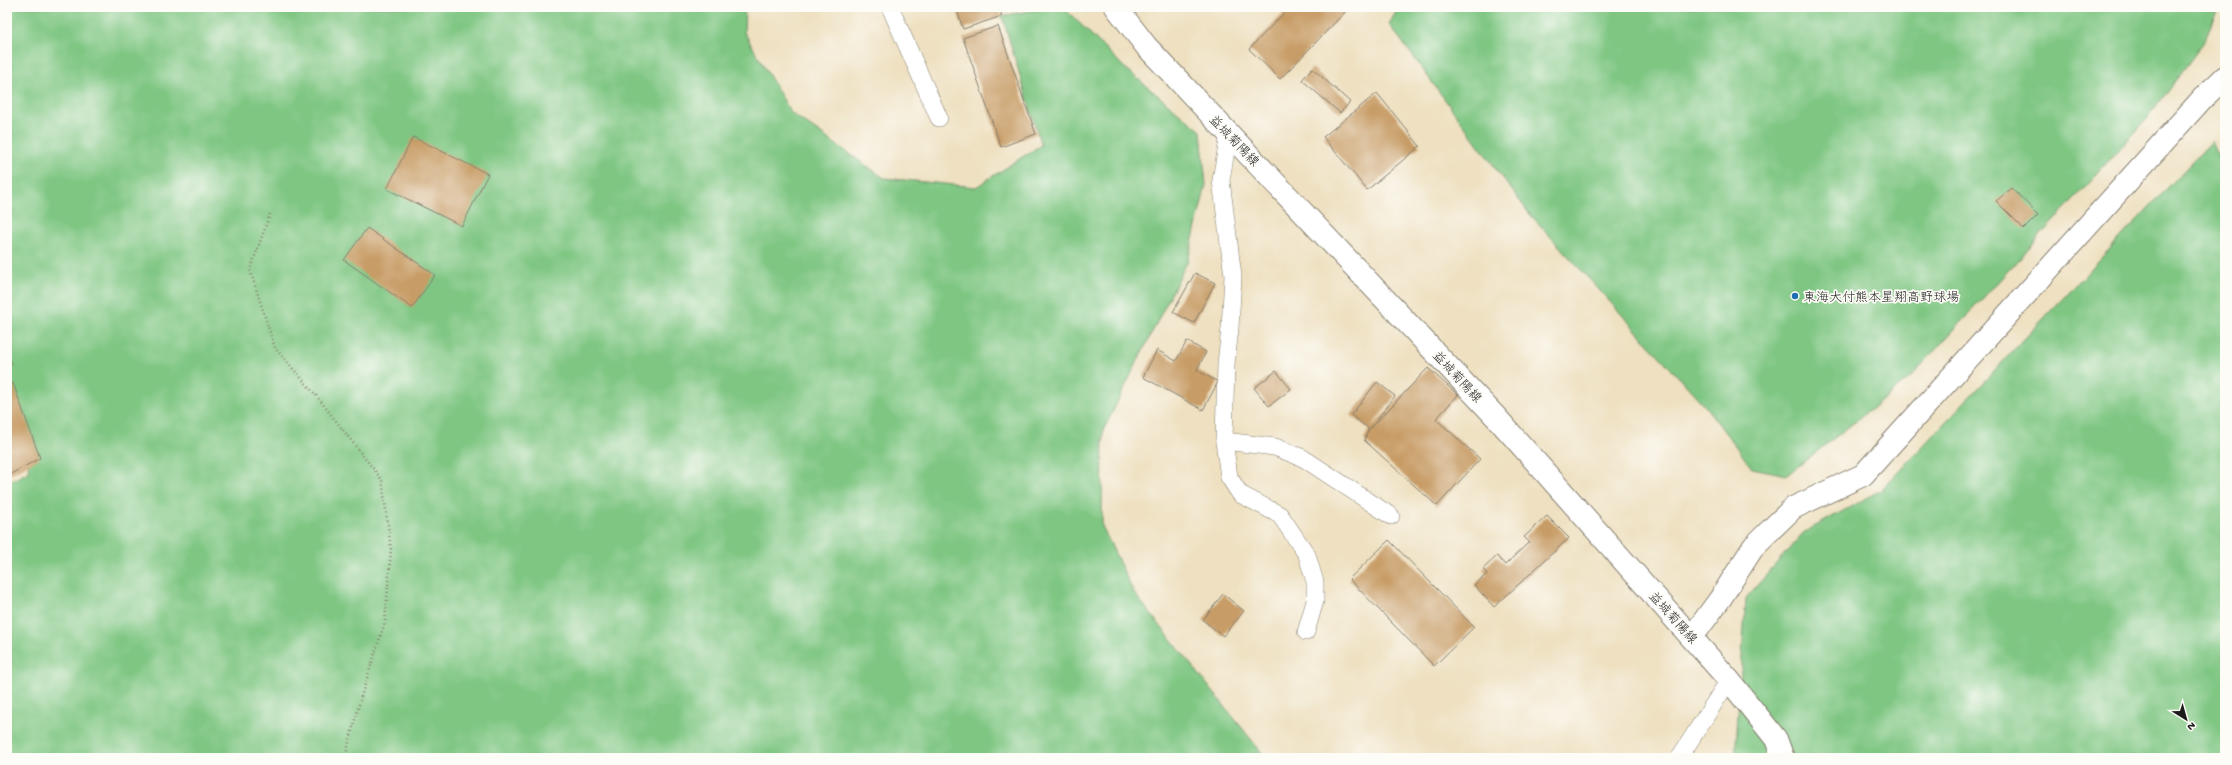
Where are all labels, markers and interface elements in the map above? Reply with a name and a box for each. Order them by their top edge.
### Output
street label: 益城菊陽線 [1205,112,1263,171]
place label: 東海大付熊本星翔高野球場 [1803,290,1959,306]
marker: 東海大付熊本星翔高野球場 [1790,291,1800,301]
street label: 益城菊陽線 [1429,348,1485,407]
street label: 益城菊陽線 [1645,589,1701,649]
north arrow [2166,699,2206,739]
text: N [2184,718,2197,732]

